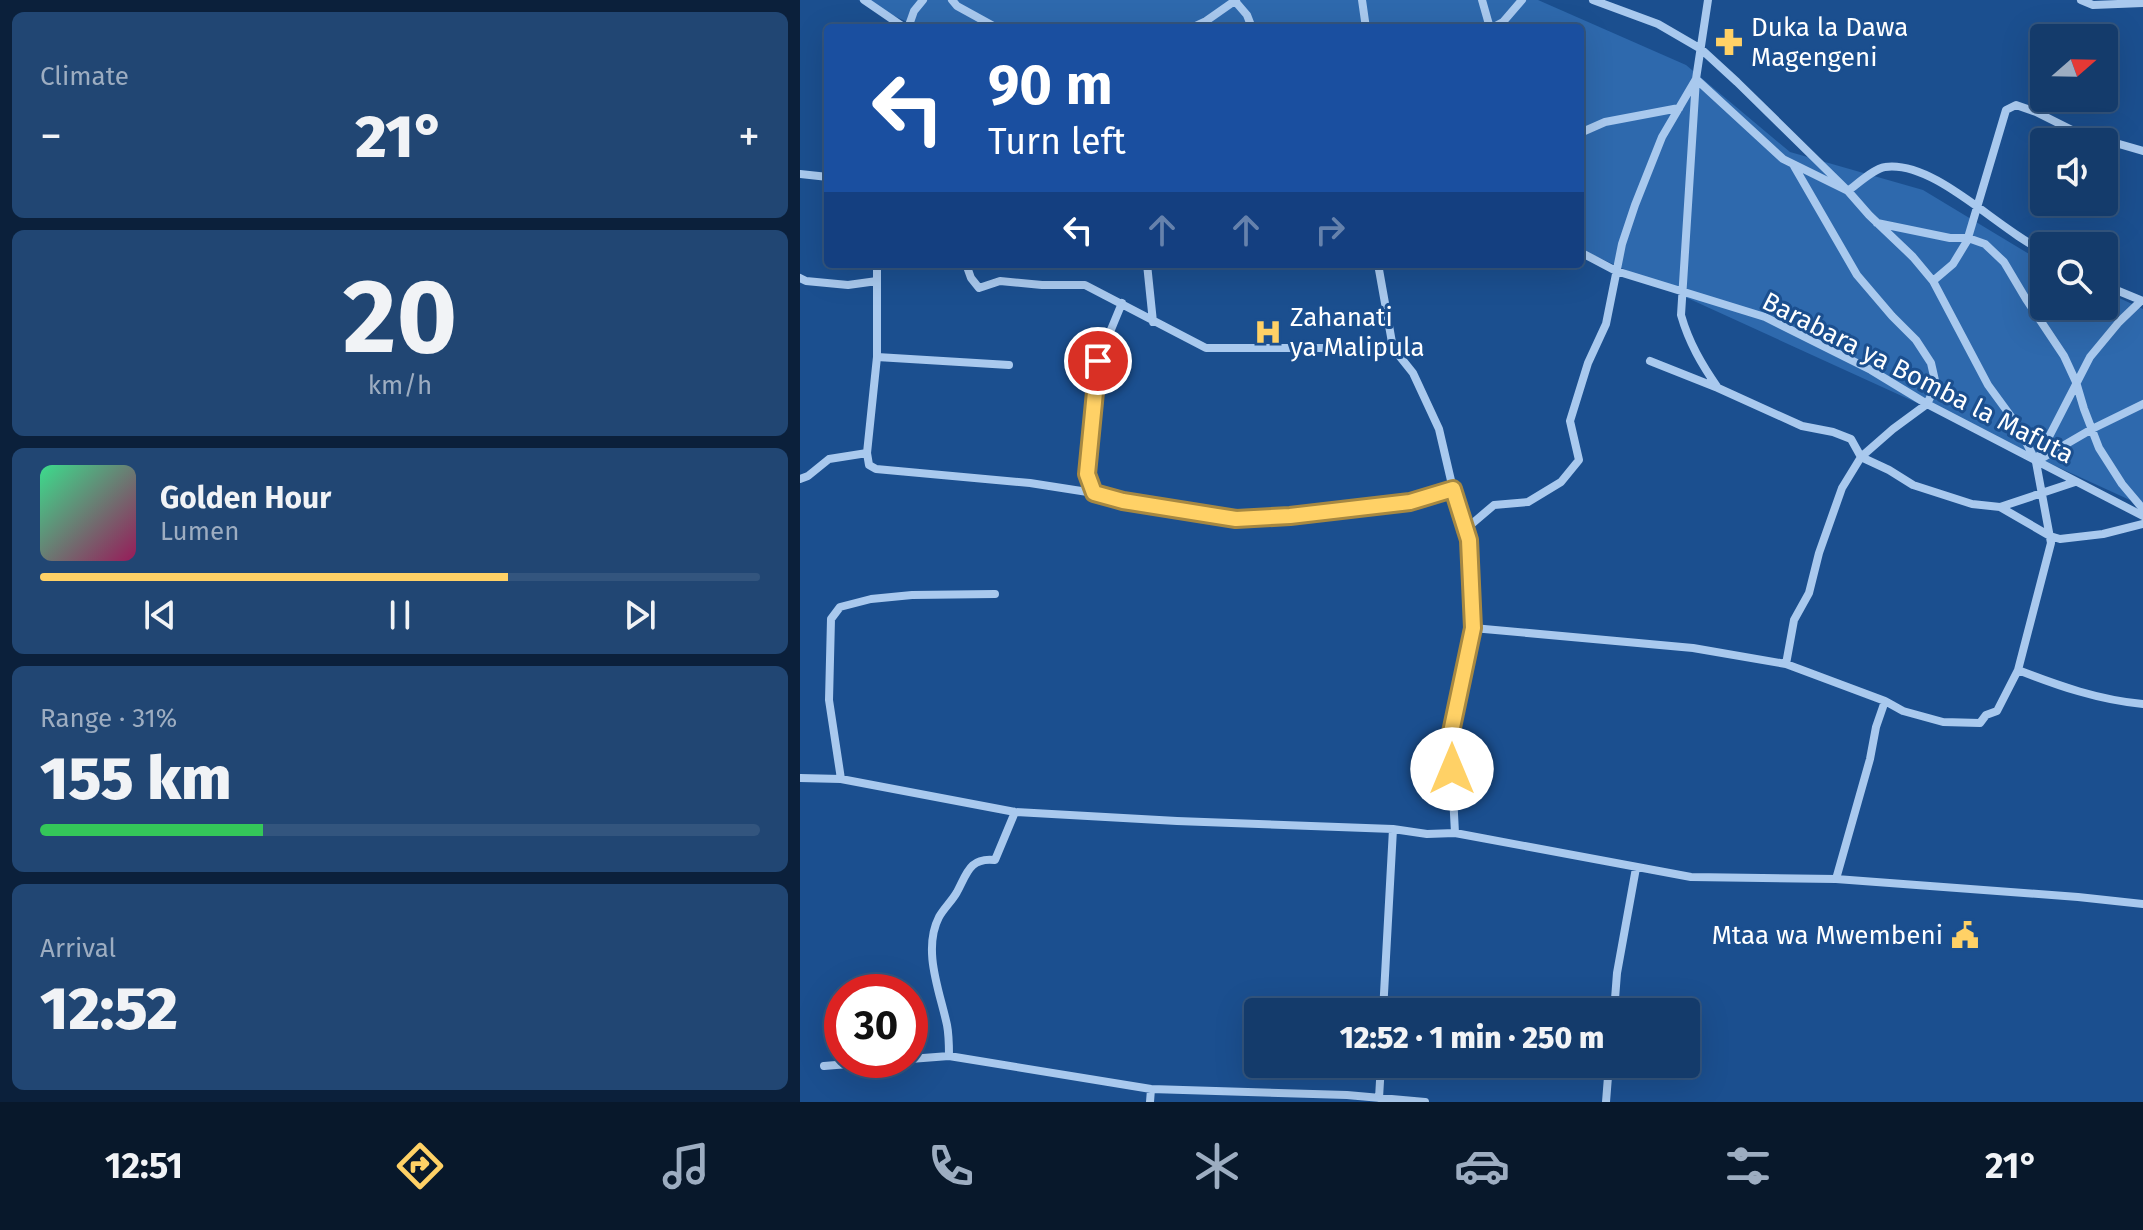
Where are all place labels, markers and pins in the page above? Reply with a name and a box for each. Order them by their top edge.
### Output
place label: Duka la Dawa Magengeni [1751,12,1908,73]
pharmacy icon: Duka la Dawa Magengeni [1714,27,1744,57]
place label: Zahanati ya Malipula [1290,302,1425,363]
hospital icon: Zahanati ya Malipula [1253,317,1283,347]
pin [1064,327,1132,395]
place label: Mtaa wa Mwembeni [1712,920,1943,951]
public building icon: Mtaa wa Mwembeni [1950,920,1980,950]

